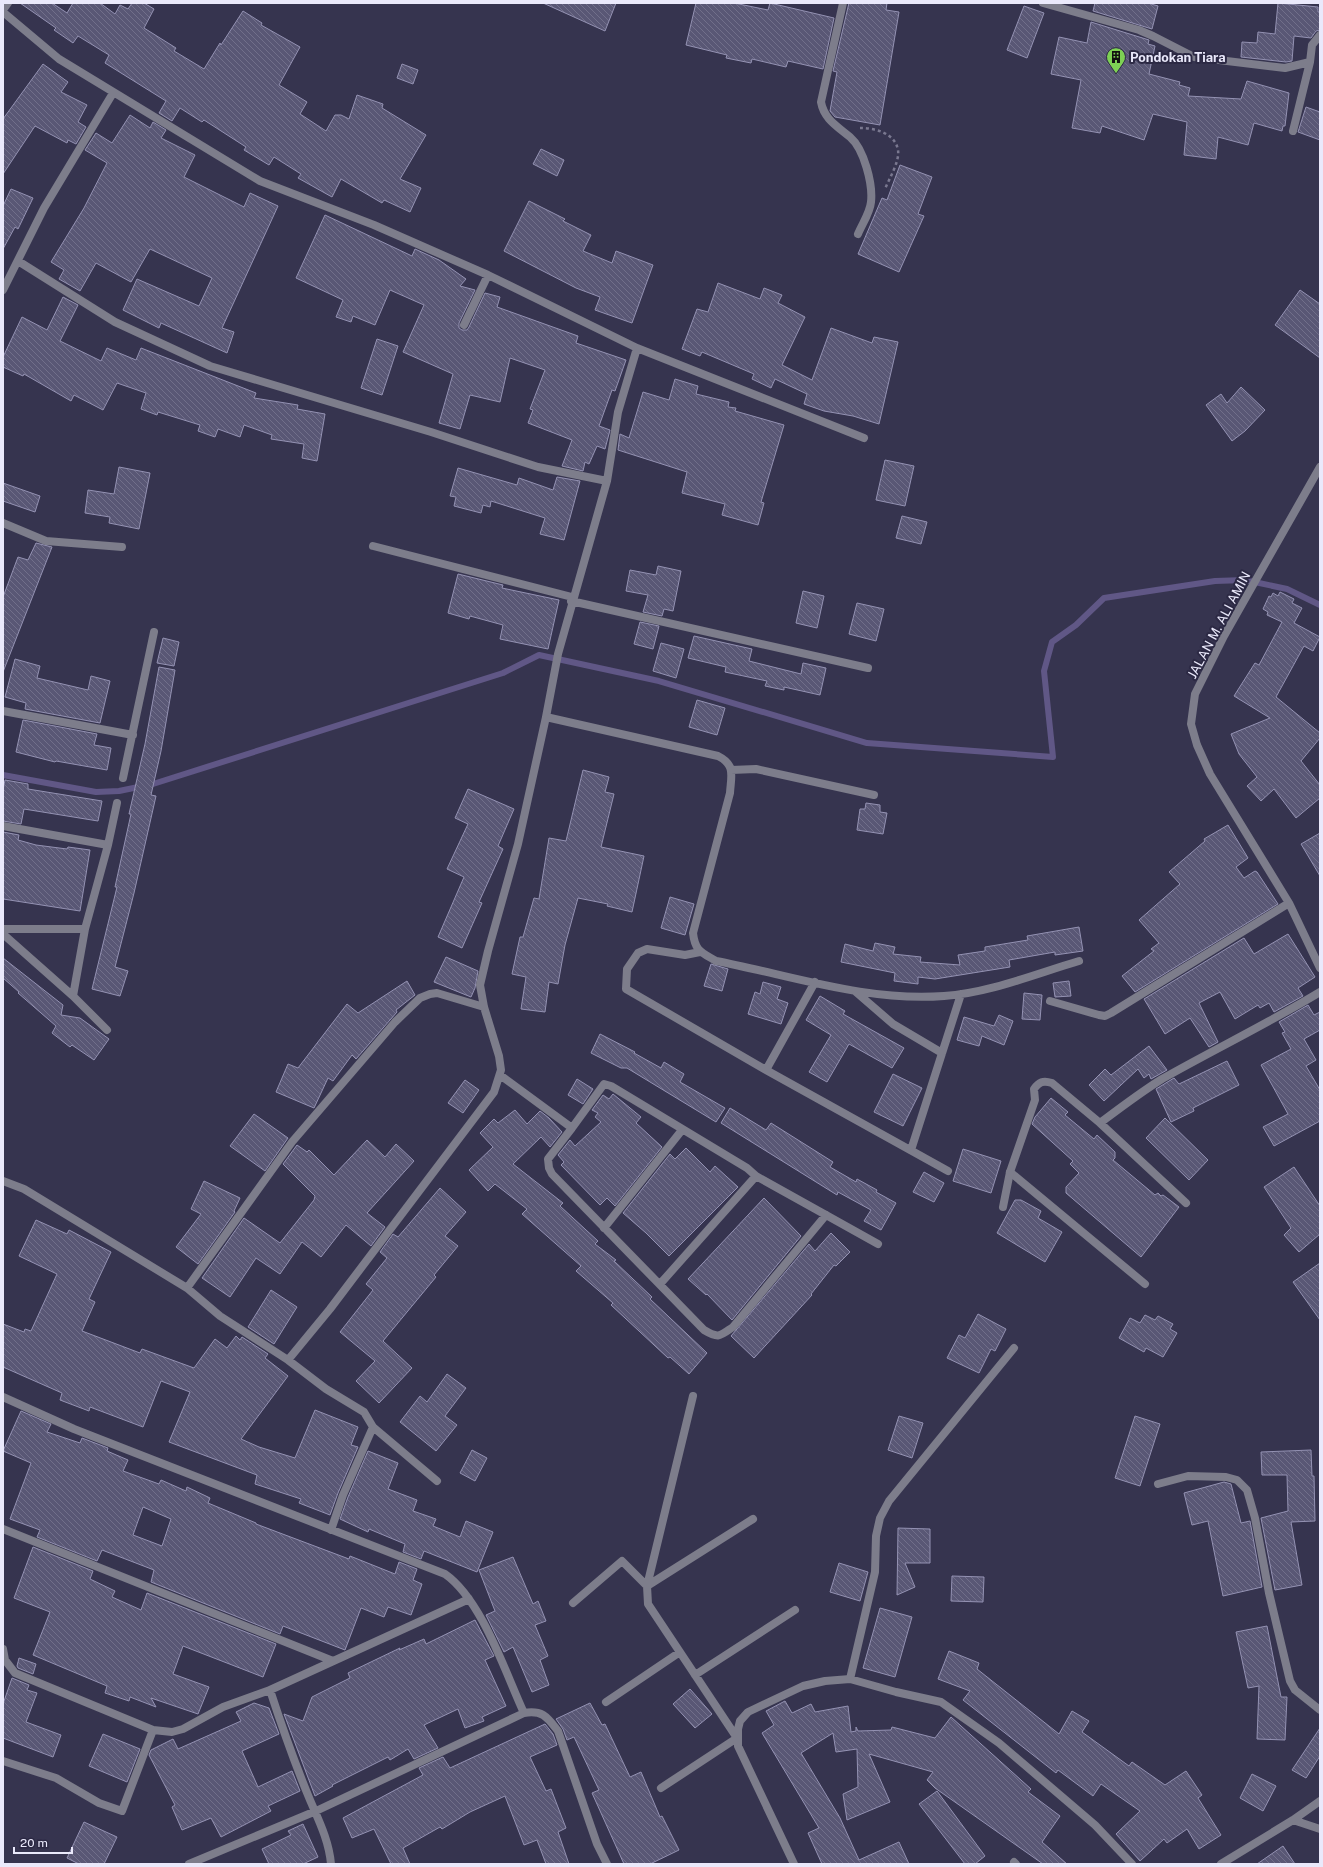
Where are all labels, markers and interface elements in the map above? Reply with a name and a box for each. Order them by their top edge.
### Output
building icon: Pondokan Tiara [1105,46,1127,74]
place label: Pondokan Tiara [1130,50,1226,65]
street label: JALAN M. ALI AMIN [1184,569,1254,681]
scale bar [14,1829,72,1855]
text: 20 m [20,1836,48,1850]

